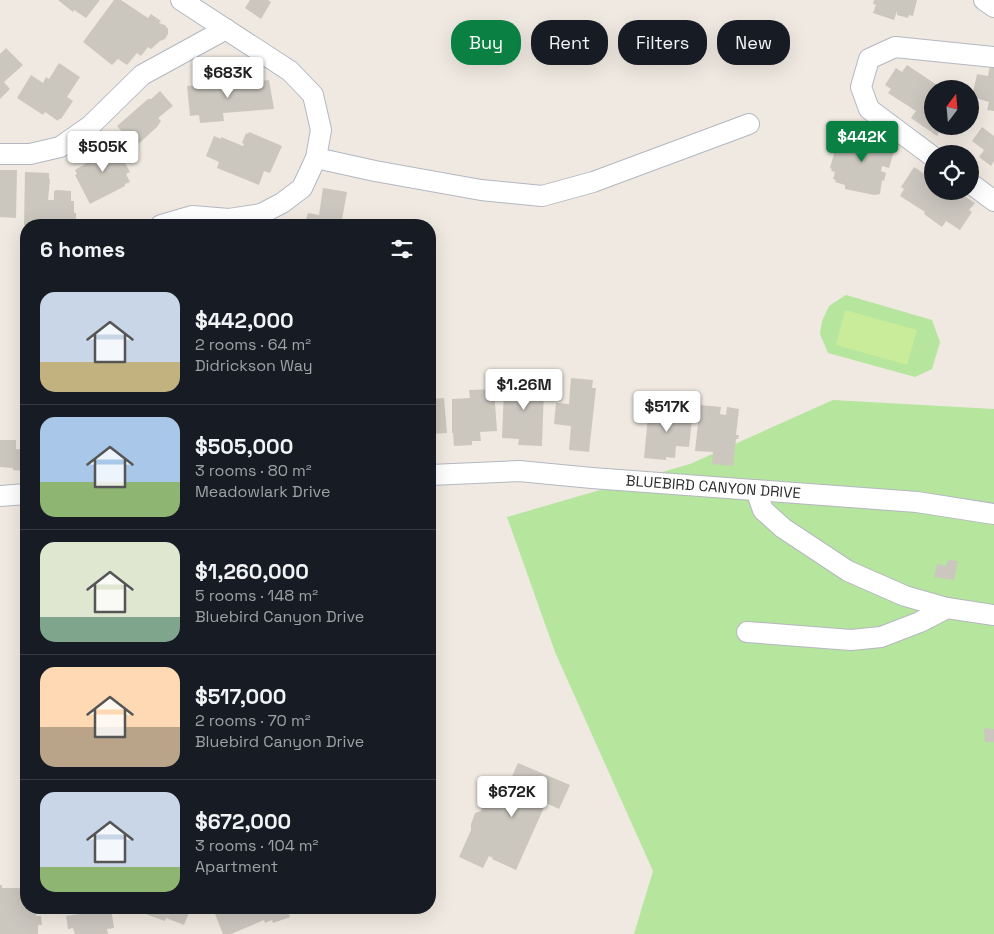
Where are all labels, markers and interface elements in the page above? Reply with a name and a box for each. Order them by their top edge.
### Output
chip: Buy [451,20,521,65]
chip: Rent [531,20,608,65]
chip: Filters [618,20,707,65]
chip: New [717,20,790,65]
pin: $683K [193,56,263,99]
text: $683K [204,62,252,83]
north arrow [924,80,979,135]
map controls [924,80,979,200]
pin: $442K [827,120,897,163]
text: $442K [837,126,887,147]
pin: $505K [68,130,138,173]
text: $505K [78,136,128,157]
button: locate [924,145,979,200]
icon: filters [388,235,416,263]
text: 6 homes [40,236,125,263]
text: $442,000 [195,307,294,334]
icon: home [80,312,140,372]
text: 2 rooms · 64 m² [195,334,311,355]
text: Didrickson Way [195,355,313,376]
pin: $1.26M [483,368,565,411]
text: $1.26M [496,374,552,395]
pin: $517K [632,390,702,433]
text: $517K [644,396,690,417]
text: $505,000 [195,433,293,460]
icon: home [80,437,140,497]
text: 3 rooms · 80 m² [195,460,312,481]
street label: BLUEBIRD CANYON DRIVE [625,471,802,502]
text: Meadowlark Drive [195,481,330,502]
text: $1,260,000 [195,558,309,585]
icon: home [80,562,140,622]
text: 5 rooms · 148 m² [195,585,318,606]
text: Bluebird Canyon Drive [195,606,364,627]
text: $517,000 [195,683,286,710]
icon: home [80,687,140,747]
text: 2 rooms · 70 m² [195,710,311,731]
text: Bluebird Canyon Drive [195,731,364,752]
pin: $672K [477,776,547,818]
text: $672K [488,781,536,802]
text: $672,000 [195,808,291,835]
icon: home [80,812,140,872]
text: 3 rooms · 104 m² [195,835,318,856]
text: Apartment [195,856,278,877]

